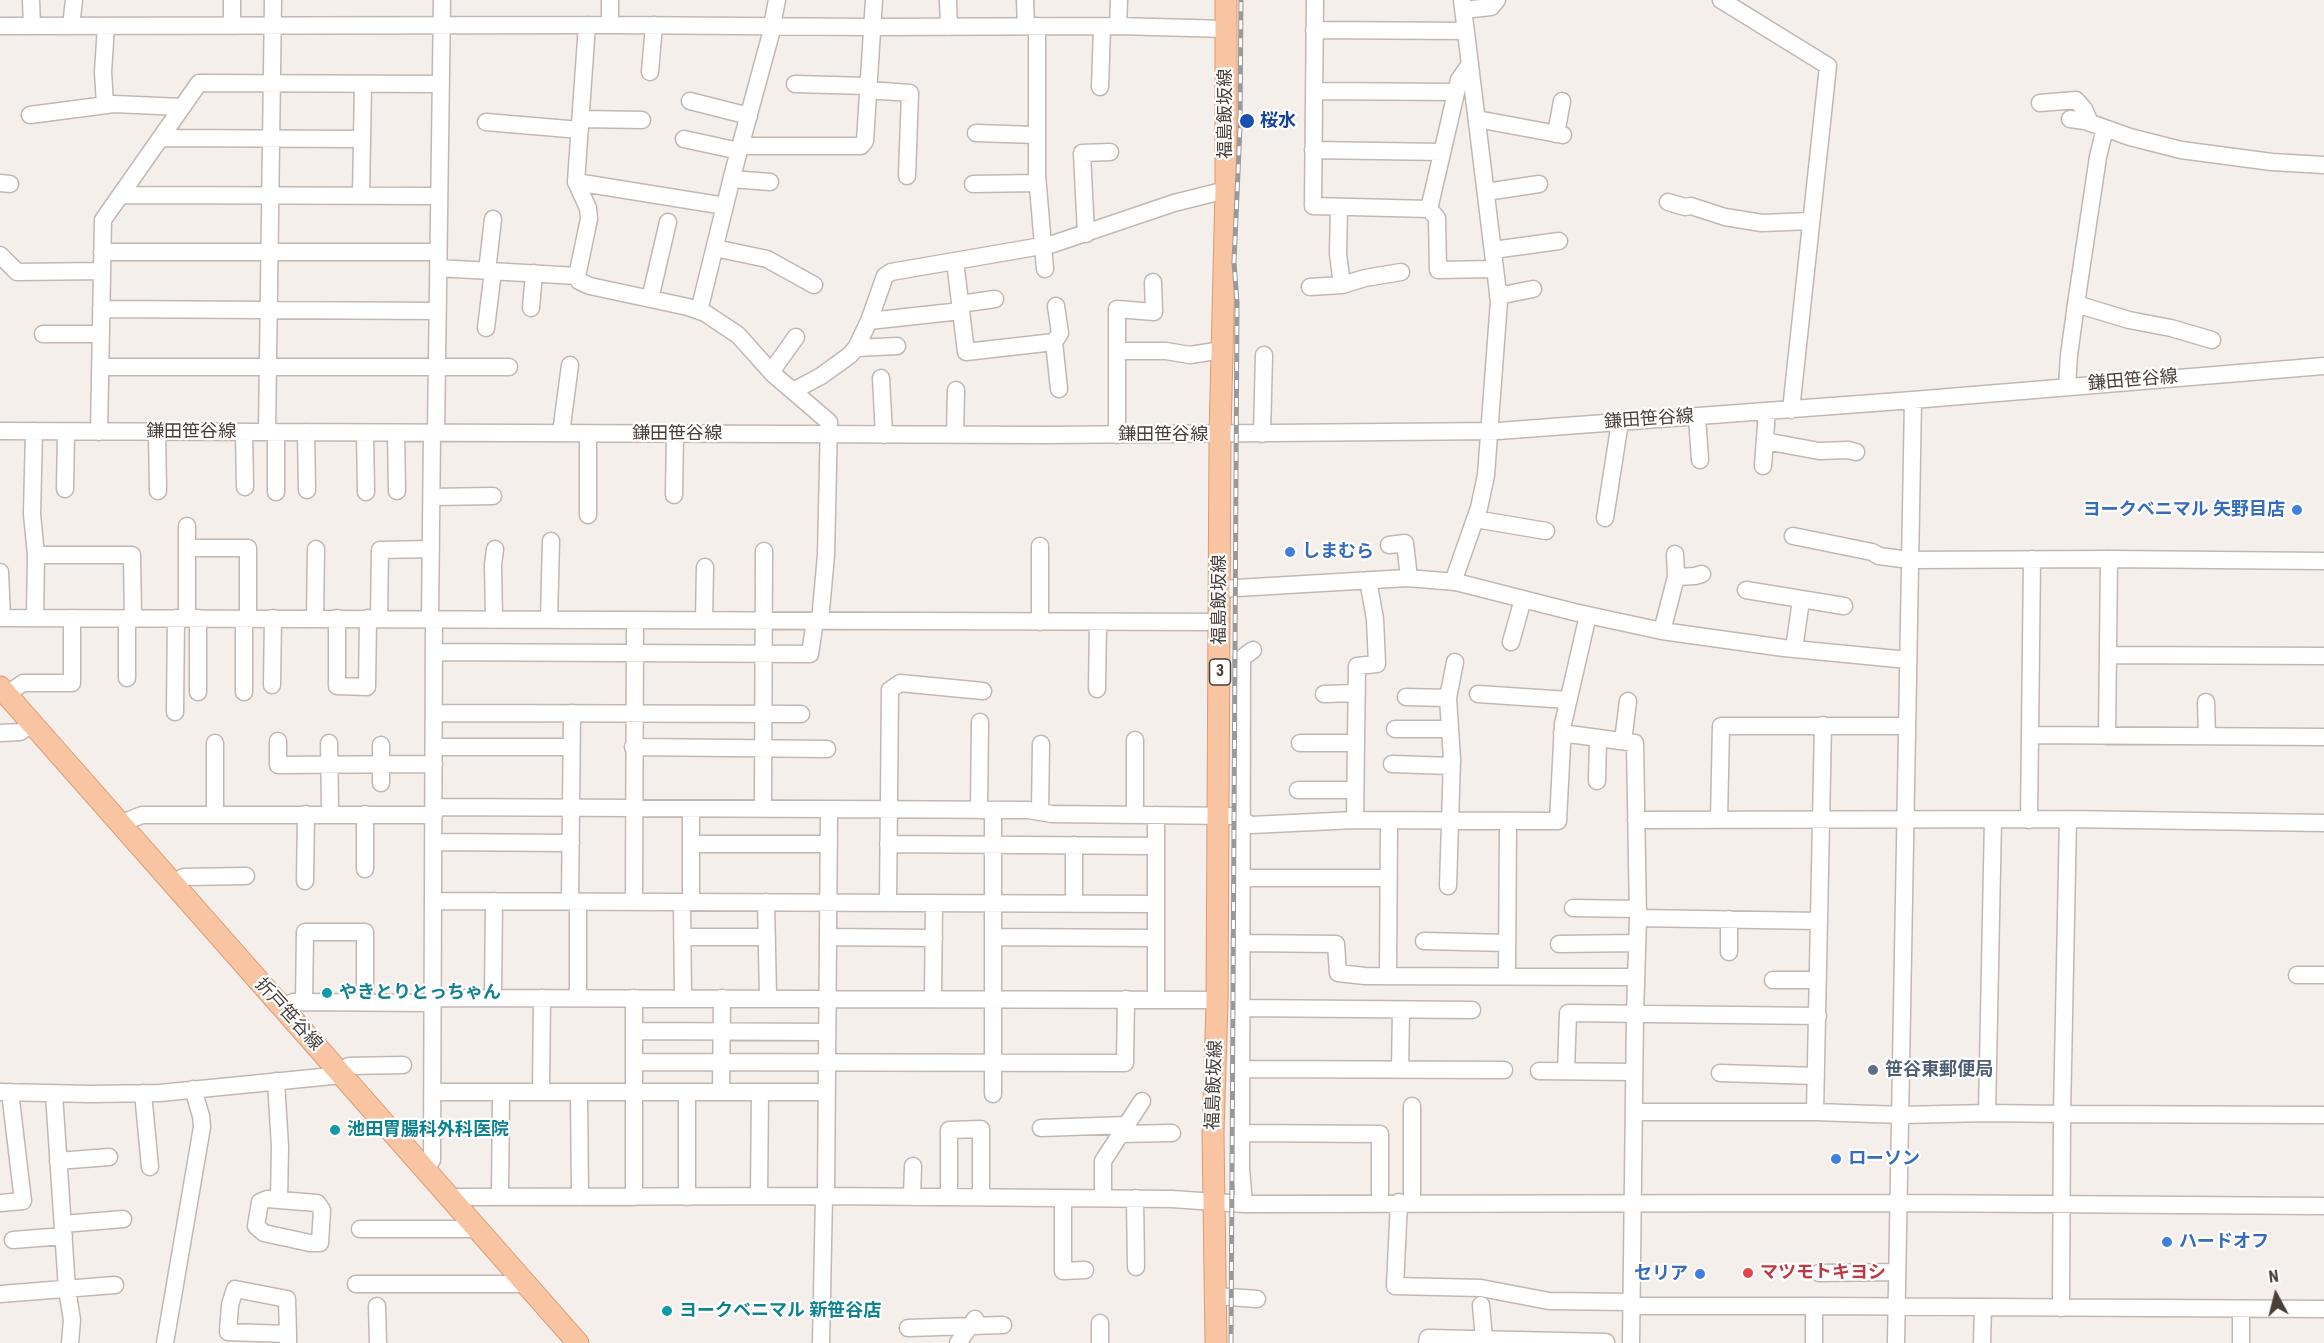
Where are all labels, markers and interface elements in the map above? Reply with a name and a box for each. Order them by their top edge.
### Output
street label: 福島飯坂線 [1215,69,1237,159]
place label: 桜水 [1260,110,1296,132]
marker: 桜水 [1238,112,1256,130]
street label: 鎌田笹谷線 [2087,366,2179,396]
street label: 鎌田笹谷線 [1603,406,1695,434]
street label: 鎌田笹谷線 [146,421,236,443]
street label: 鎌田笹谷線 [632,423,722,445]
street label: 鎌田笹谷線 [1118,424,1208,446]
place label: ヨークベニマル 矢野目店 [2083,499,2285,521]
marker: ヨークベニマル 矢野目店 [2290,503,2304,517]
place label: しまむら [1302,541,1374,563]
marker: しまむら [1283,545,1297,559]
street label: 福島飯坂線 [1209,555,1231,645]
road number: 3 [1210,659,1230,685]
street label: 折戸笹谷線 [250,974,326,1056]
place label: やきとりとっちゃん [339,982,501,1004]
marker: やきとりとっちゃん [320,986,334,1000]
street label: 福島飯坂線 [1203,1040,1227,1130]
place label: 笹谷東郵便局 [1885,1059,1993,1081]
marker: 笹谷東郵便局 [1866,1063,1880,1077]
place label: 池田胃腸科外科医院 [347,1119,509,1141]
marker: 池田胃腸科外科医院 [328,1123,342,1137]
place label: ローソン [1848,1148,1920,1170]
marker: ローソン [1829,1152,1843,1166]
place label: ハードオフ [2179,1231,2269,1253]
marker: ハードオフ [2160,1235,2174,1249]
place label: マツモトキヨシ [1760,1262,1886,1284]
place label: セリア [1634,1263,1688,1285]
north arrow [2246,1265,2306,1325]
marker: マツモトキヨシ [1741,1266,1755,1280]
marker: セリア [1693,1267,1707,1281]
text: N [2268,1267,2280,1287]
place label: ヨークベニマル 新笹谷店 [679,1300,881,1322]
marker: ヨークベニマル 新笹谷店 [660,1304,674,1318]

